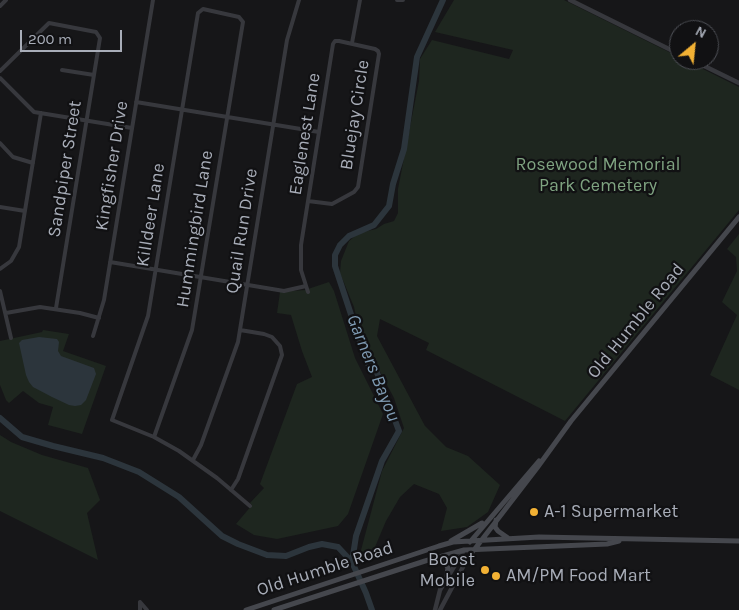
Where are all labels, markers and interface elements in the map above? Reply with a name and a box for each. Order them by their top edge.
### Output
scale bar [22,20,125,52]
north arrow [669,20,719,70]
text: N [692,22,709,42]
text: 200 m [28,30,72,48]
street label: Bluejay Circle [336,58,374,172]
street label: Eaglenest Lane [285,71,325,197]
street label: Sandpiper Street [44,99,86,239]
street label: Kingfisher Drive [91,99,133,233]
street label: Hummingbird Lane [172,149,218,309]
park label: Rosewood Memorial Park Cemetery [515,154,681,196]
street label: Killdeer Lane [132,162,170,268]
street label: Quail Run Drive [221,167,263,295]
street label: Old Humble Road [583,259,689,383]
water label: Garners Bayou [341,311,405,425]
place label: A-1 Supermarket [544,501,678,523]
marker: A-1 Supermarket [528,506,540,518]
street label: Old Humble Road [254,537,396,601]
place label: Boost Mobile [420,549,475,592]
marker: Boost Mobile [479,564,491,576]
place label: AM/PM Food Mart [506,565,651,587]
marker: AM/PM Food Mart [490,570,502,582]

